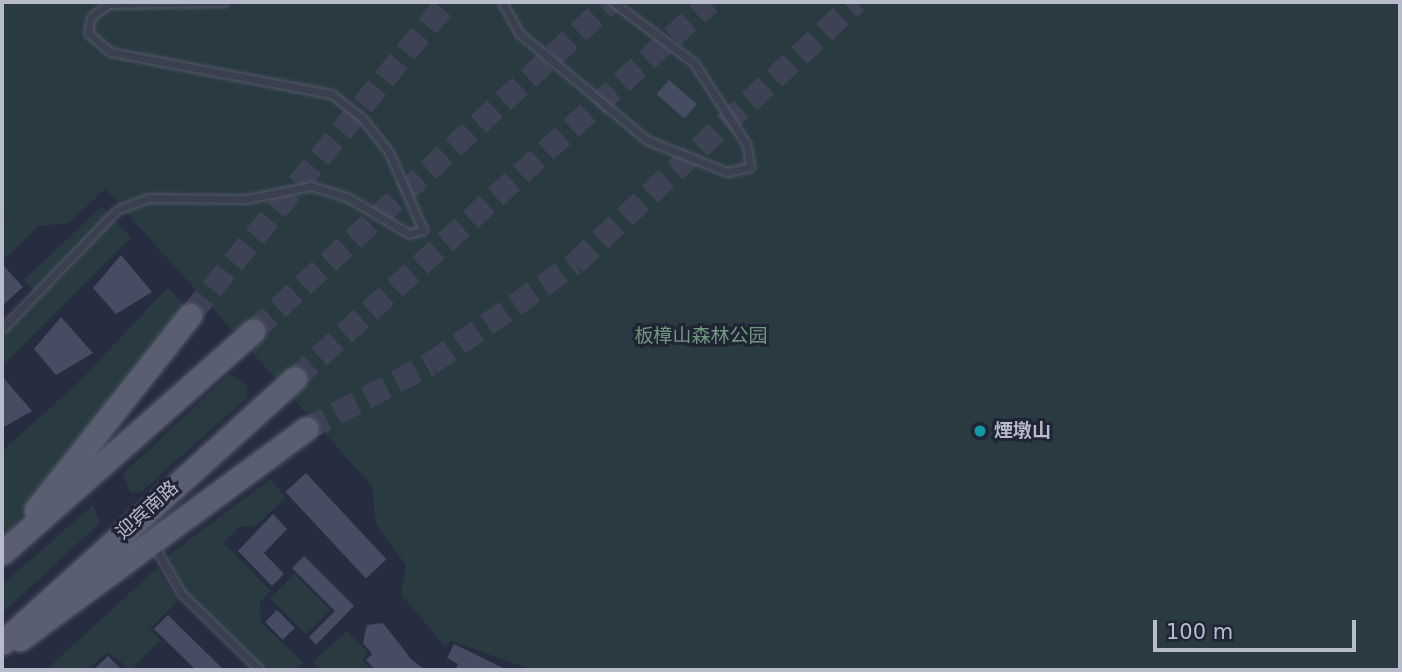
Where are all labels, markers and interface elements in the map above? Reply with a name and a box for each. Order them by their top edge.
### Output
park label: 板樟山森林公园 [635,325,767,347]
place label: 煙墩山 [994,420,1051,442]
marker: 煙墩山 [972,423,988,439]
street label: 迎宾南路 [111,476,183,544]
scale bar [1157,606,1360,650]
text: 100 m [1166,620,1233,644]

